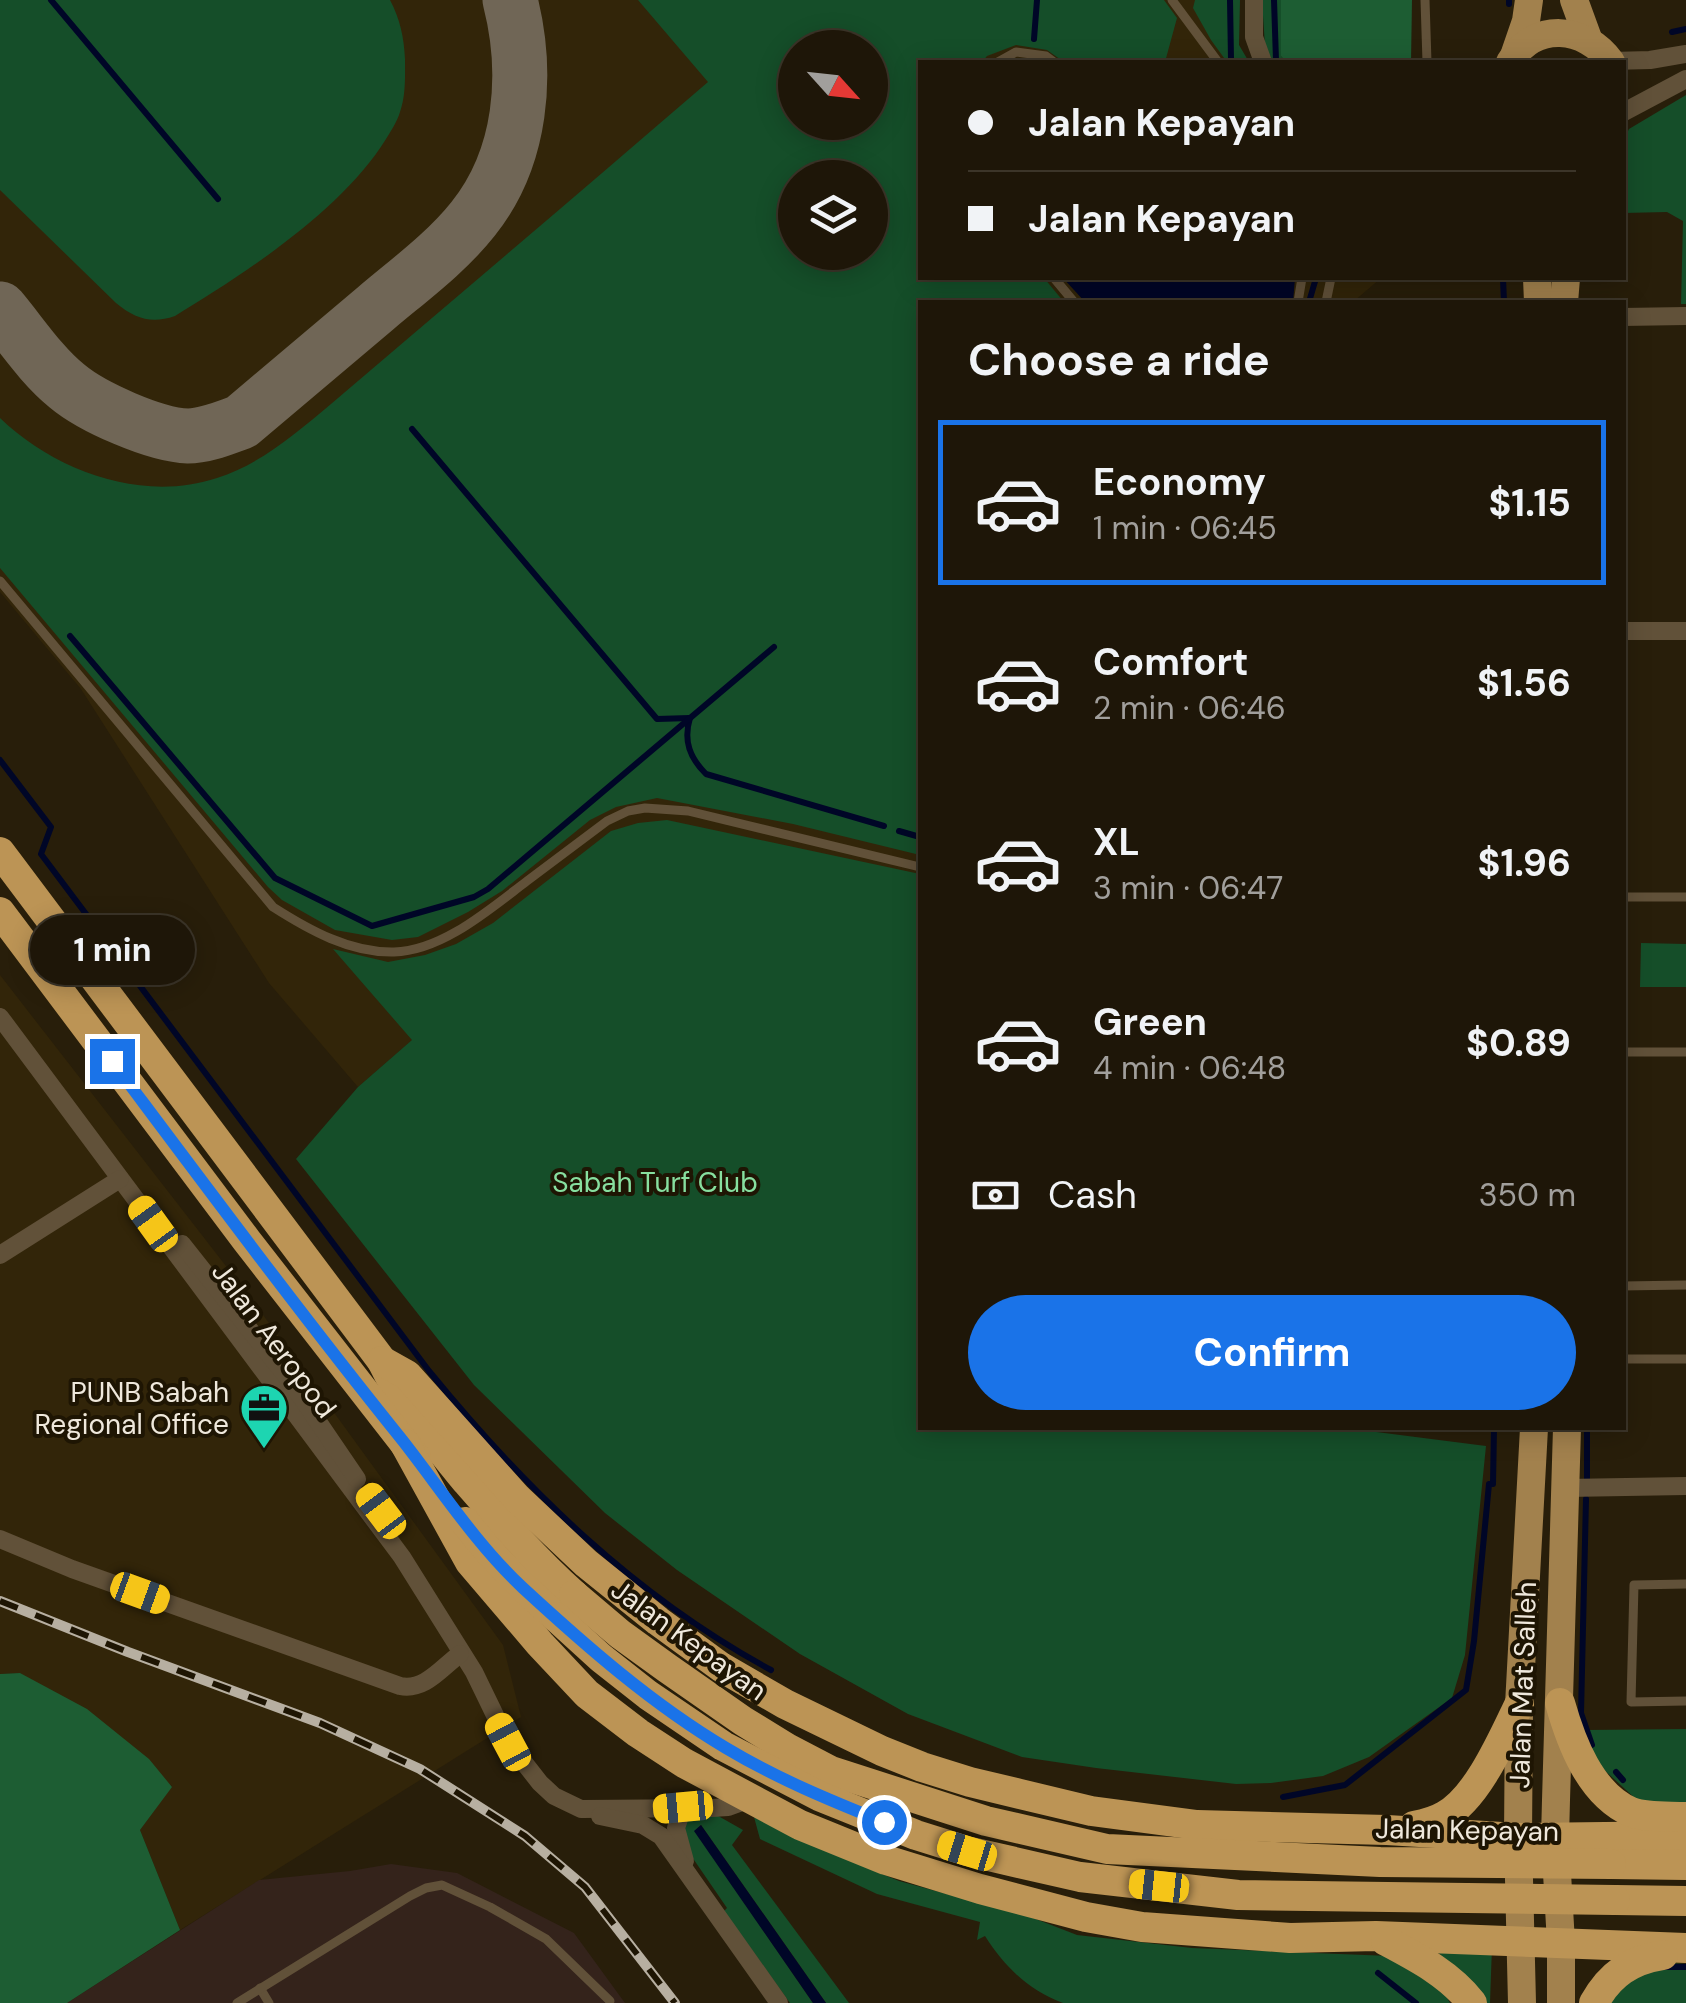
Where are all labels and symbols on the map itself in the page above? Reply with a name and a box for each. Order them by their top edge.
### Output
north arrow [778,30,888,140]
callout: 1 min [29,916,194,986]
route end [90,1039,135,1084]
park label: Sabah Turf Club [552,1164,758,1201]
car [123,1191,183,1257]
street label: Jalan Aeropod [203,1255,345,1425]
place label: PUNB Sabah Regional Office [35,1374,229,1443]
office icon: PUNB Sabah Regional Office [238,1382,290,1450]
car [351,1478,411,1544]
car [107,1569,173,1617]
street label: Jalan Kepayan [604,1571,774,1709]
street label: Jalan Mat Salleh [1501,1581,1545,1789]
car [481,1708,535,1776]
car [652,1789,714,1825]
route start [862,1800,907,1845]
street label: Jalan Kepayan [1375,1810,1559,1850]
car [934,1828,1000,1874]
car [1128,1868,1190,1904]

